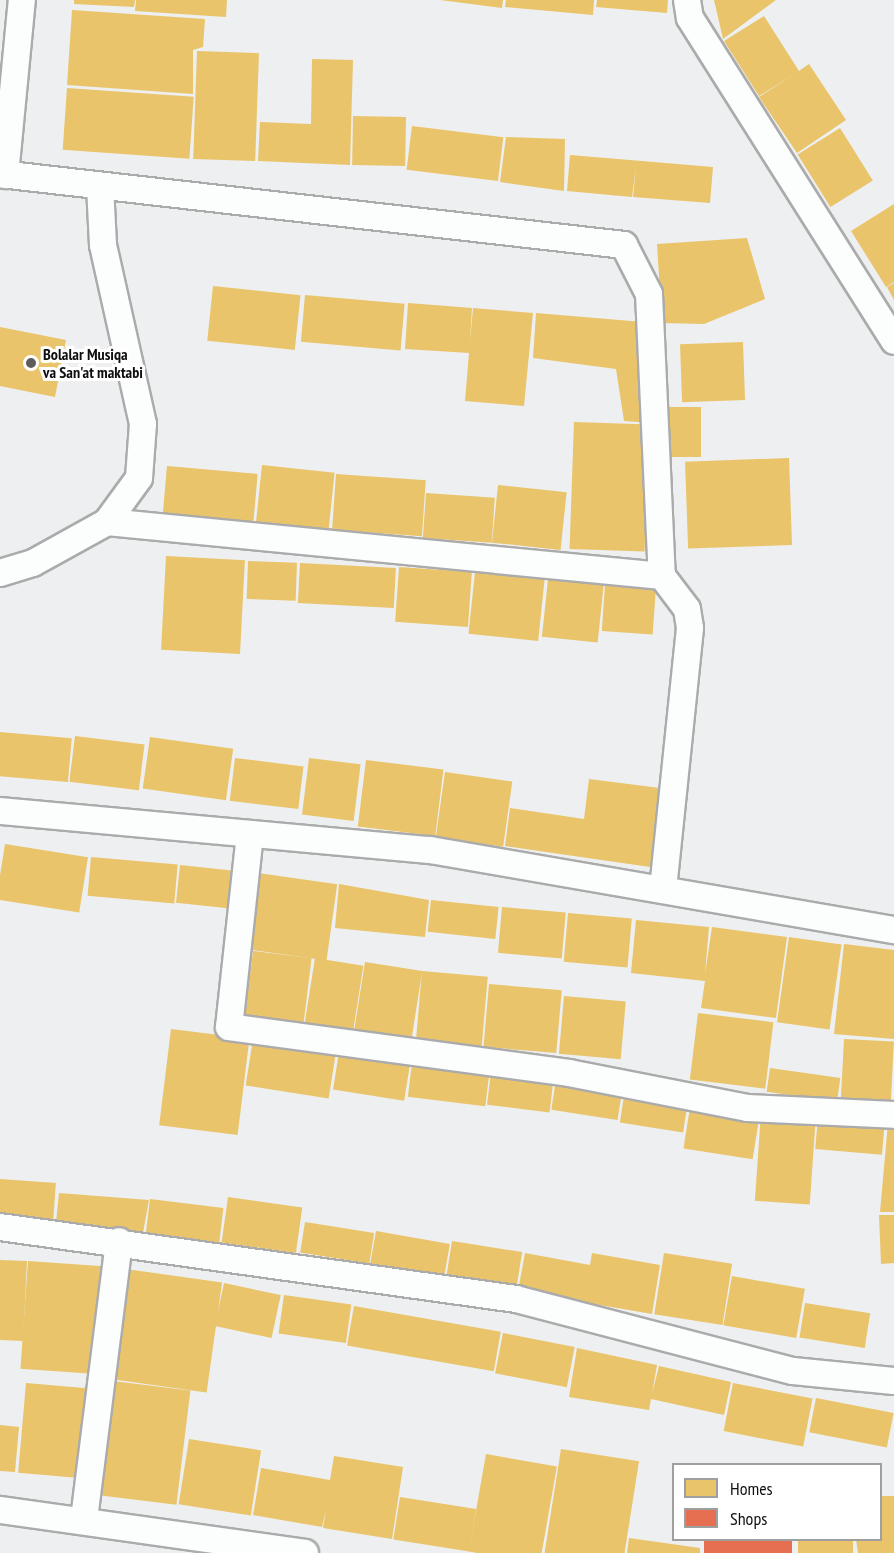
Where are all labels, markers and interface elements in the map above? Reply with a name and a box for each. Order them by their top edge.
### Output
place label: Bolalar Musiqa va San'at maktabi [43,344,143,382]
marker: Bolalar Musiqa va San'at maktabi [24,356,38,370]
legend [672,1463,882,1541]
text: Homes [730,1477,773,1500]
text: Shops [730,1507,767,1530]

